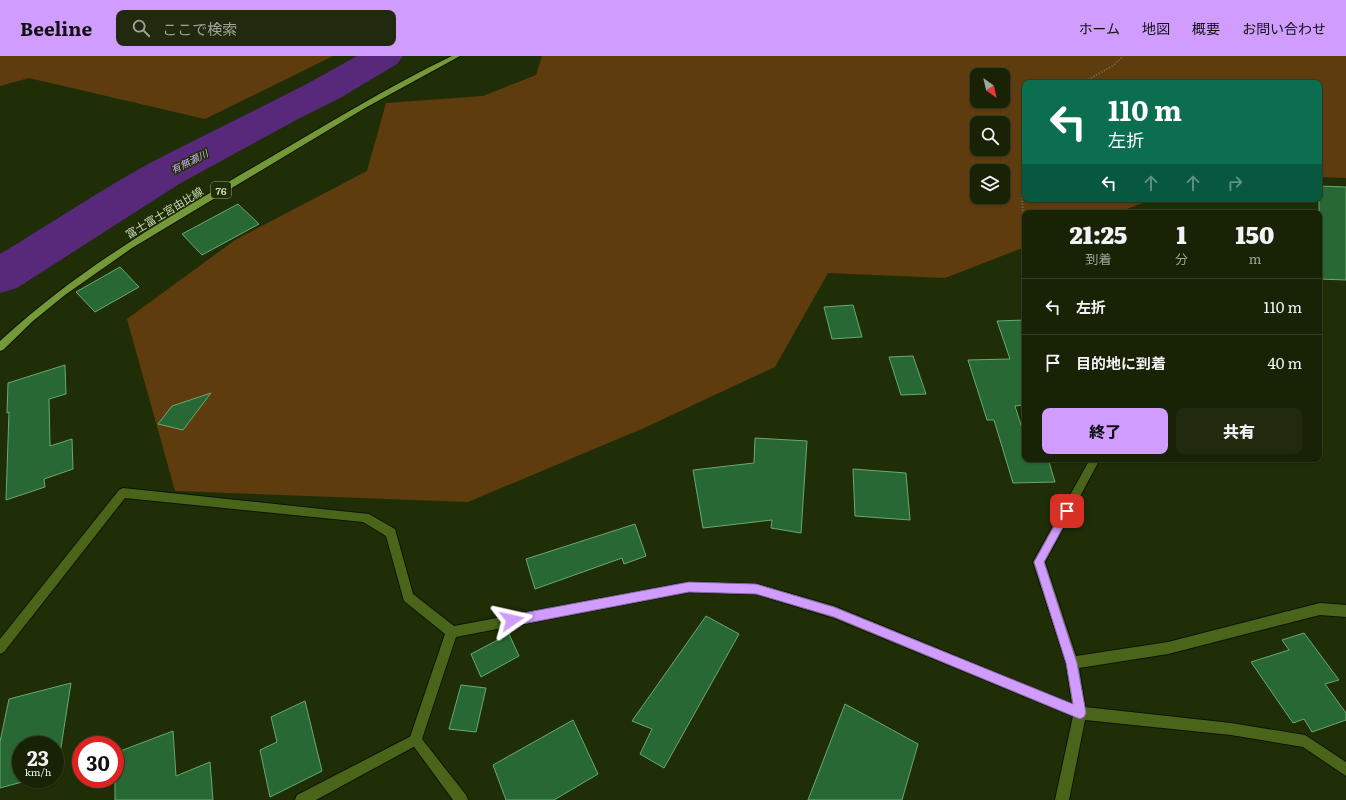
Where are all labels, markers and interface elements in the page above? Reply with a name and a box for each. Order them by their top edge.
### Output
search box [116,10,396,46]
text: Beeline [20,14,92,42]
icon: search [130,17,152,39]
text: ここで検索 [162,17,237,40]
text: ホーム [1078,18,1120,38]
text: 地図 [1142,18,1170,38]
text: 概要 [1192,18,1220,38]
text: お問い合わせ [1242,18,1326,38]
north arrow [970,68,1010,108]
map controls [970,68,1010,204]
text: 110 m [1108,88,1182,130]
icon: left [1042,96,1094,148]
button: search [970,116,1010,156]
text: 左折 [1108,126,1144,153]
water label: 有無瀬川 [168,145,211,177]
button: layers [970,164,1010,204]
icon: left [1098,172,1120,194]
icon: ahead [1140,172,1162,194]
icon: ahead [1182,172,1204,194]
icon: right [1224,172,1246,194]
street label: 富士富士宮由比線 [122,182,206,242]
road number: 76 [211,182,231,198]
text: 21:25 [1070,216,1127,251]
text: 1 [1176,216,1187,251]
text: 150 [1236,216,1274,251]
text: 到着 [1085,249,1111,268]
text: 分 [1175,249,1188,268]
text: m [1249,249,1261,268]
text: 左折 [1076,295,1106,318]
text: 110 m [1264,295,1302,318]
icon: left [1042,296,1064,318]
text: 目的地に到着 [1076,351,1166,374]
text: 40 m [1268,351,1302,374]
icon: arrive [1042,352,1064,374]
button: 終了 [1042,408,1168,454]
button: 共有 [1176,408,1302,454]
pin [1050,494,1084,528]
icon: arrive [1056,500,1078,522]
position arrow [491,599,533,641]
speed limit sign: 30 [72,736,124,788]
text: 23 [27,742,49,772]
text: km/h [25,764,51,779]

